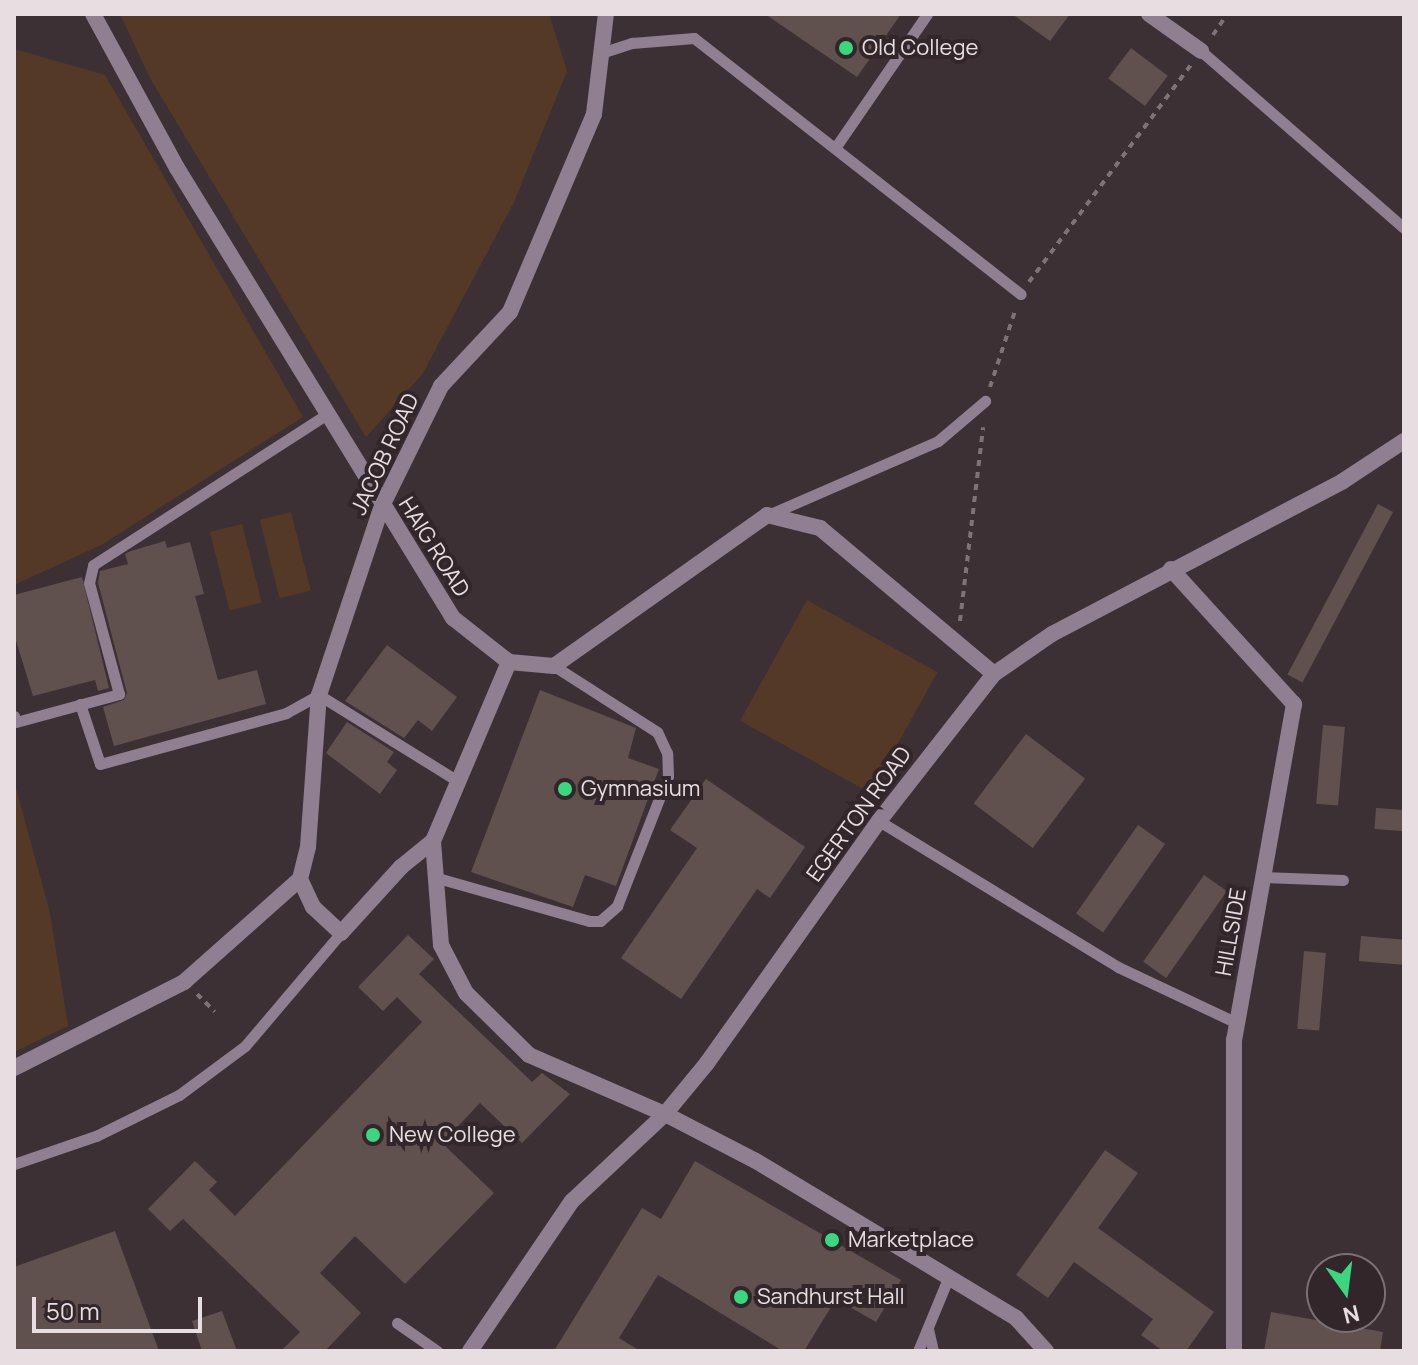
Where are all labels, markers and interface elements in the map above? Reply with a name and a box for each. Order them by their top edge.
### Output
place label: Old College [862,35,978,61]
marker: Old College [837,39,855,57]
street label: JACOB ROAD [345,389,425,519]
street label: HAIG ROAD [393,492,475,602]
street label: EGERTON ROAD [801,741,917,887]
place label: Gymnasium [581,776,700,802]
marker: Gymnasium [556,780,574,798]
street label: HILLSIDE [1210,886,1252,978]
place label: New College [389,1122,516,1148]
marker: New College [364,1126,382,1144]
place label: Marketplace [848,1227,974,1253]
marker: Marketplace [823,1231,841,1249]
north arrow [1306,1253,1386,1333]
scale bar [36,1281,206,1331]
place label: Sandhurst Hall [757,1284,905,1310]
marker: Sandhurst Hall [732,1288,750,1306]
text: 50 m [46,1294,100,1327]
text: N [1340,1298,1363,1331]

